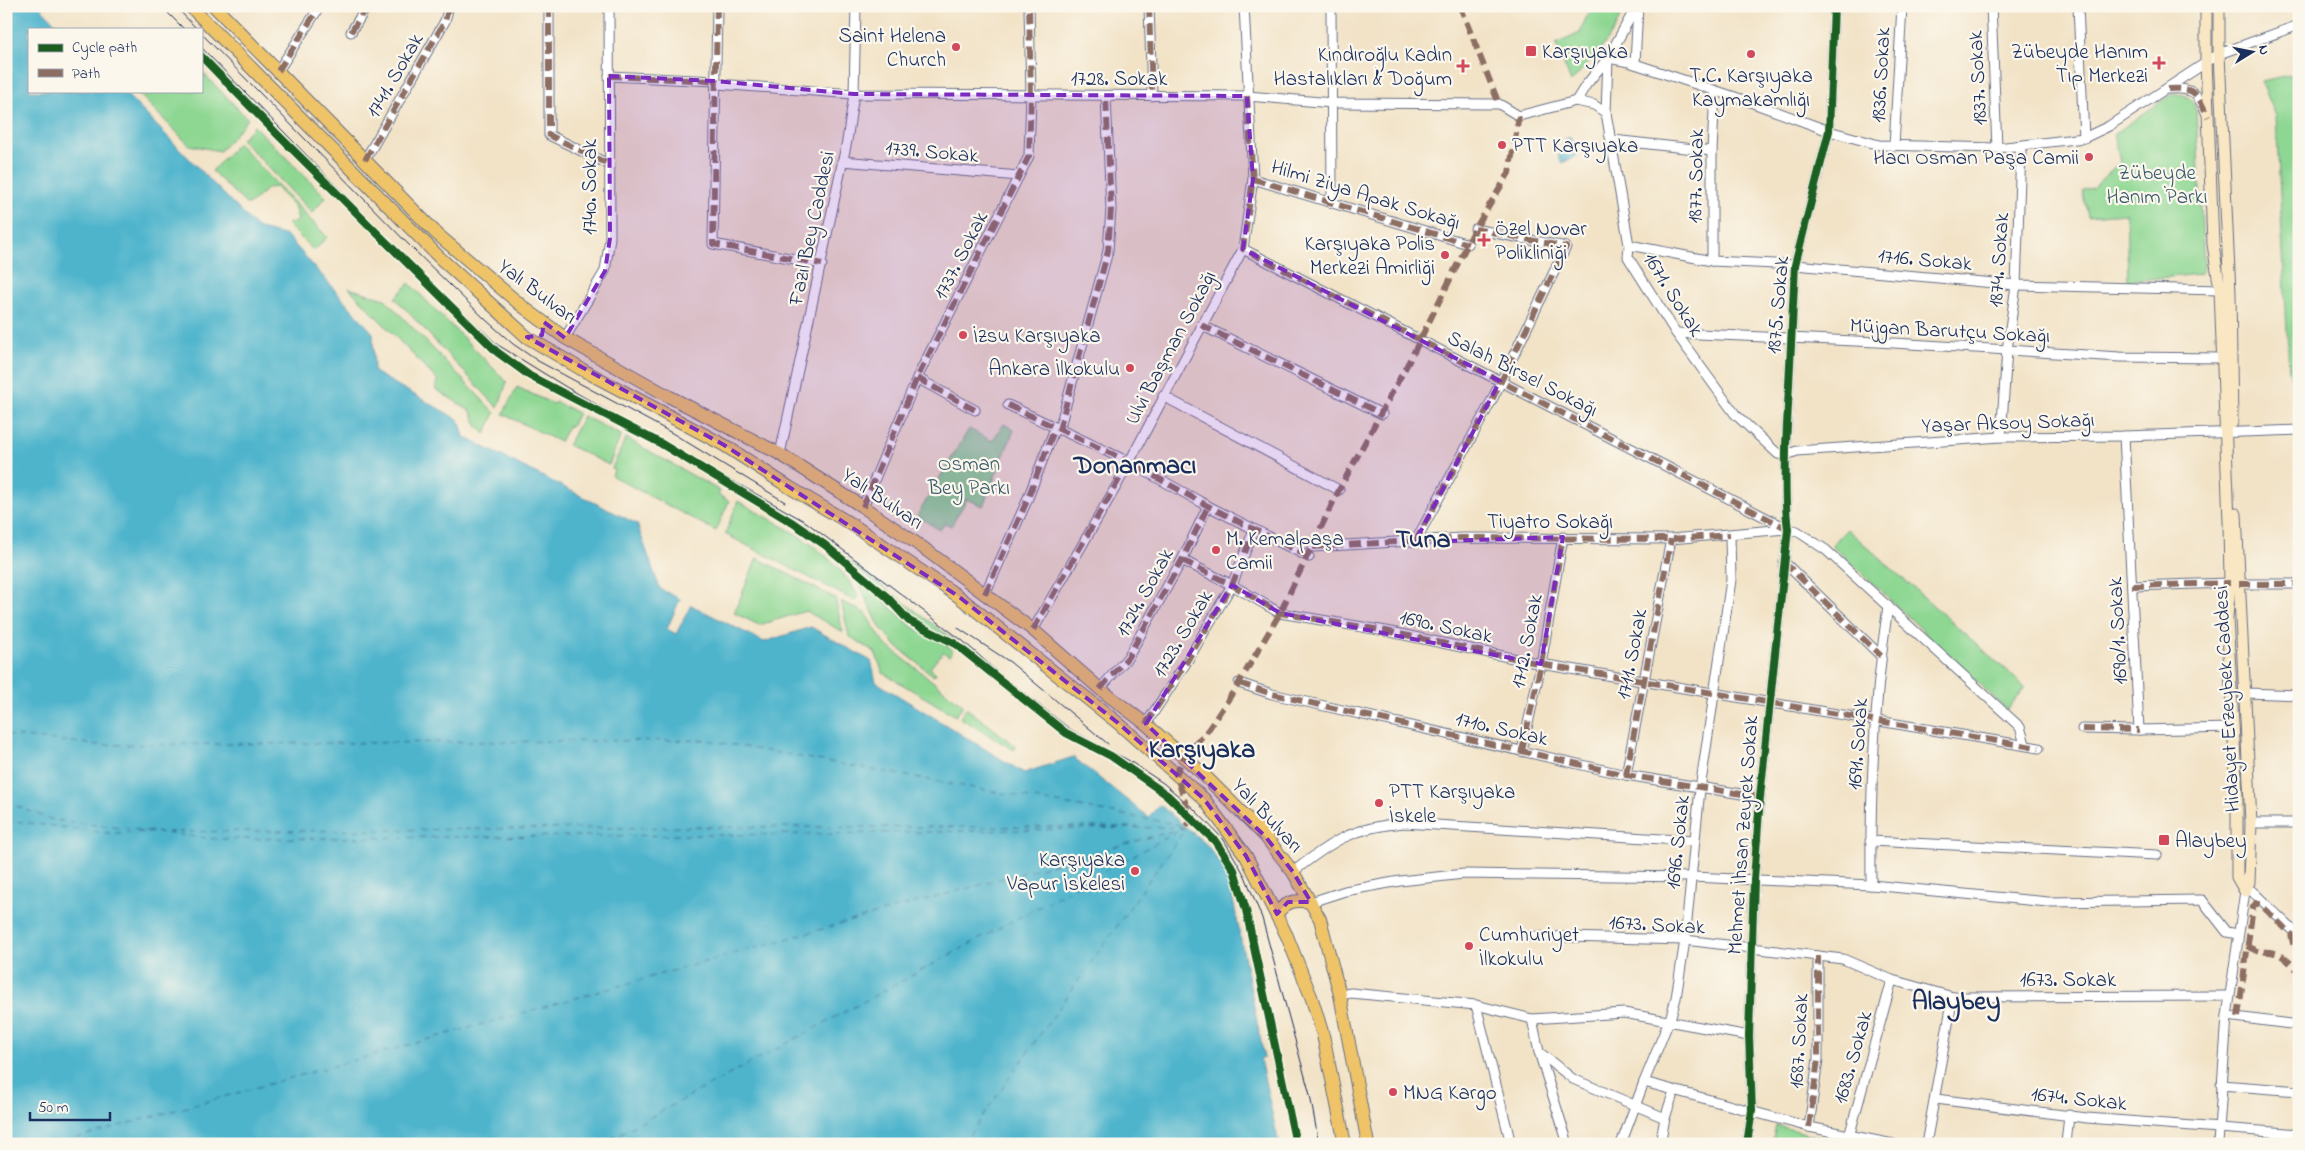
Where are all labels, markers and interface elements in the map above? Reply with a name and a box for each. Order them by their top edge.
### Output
place label: Saint Helena Church [839,22,946,76]
street label: 1836. Sokak [1865,26,1900,124]
street label: 1741. Sokak [359,27,433,124]
legend [28,28,202,92]
north arrow [2228,28,2278,78]
street label: 1837. Sokak [1961,29,1996,126]
text: Cycle path [72,37,137,60]
place label: Karşıyaka [1542,38,1628,70]
place label: Zübeyde Hanım Tıp Merkezi [2011,38,2148,92]
marker: Saint Helena Church [950,41,962,53]
place label: Kındıroğlu Kadın Hastalıkları & Doğum [1274,41,1452,97]
marker: Karşıyaka [1524,44,1538,58]
text: N [2252,44,2274,56]
marker: T.C. Karşıyaka Kaymakamlığı [1745,48,1757,60]
marker: Zübeyde Hanım Tıp Merkezi [2152,56,2166,70]
marker: Kındıroğlu Kadın Hastalıkları & Doğum [1456,59,1470,73]
place label: T.C. Karşıyaka Kaymakamlığı [1689,62,1813,118]
text: Path [72,63,100,85]
street label: 1728. Sokak [1071,65,1168,95]
street label: 1877. Sokak [1681,128,1713,224]
place label: PTT Karşıyaka [1512,132,1638,164]
street label: 1739. Sokak [884,134,980,172]
street label: 1740. Sokak [576,138,606,235]
marker: PTT Karşıyaka [1496,139,1508,151]
place label: Hacı Osman Paşa Camii [1873,144,2079,174]
street label: Fazıl Bey Caddesi [782,148,846,310]
marker: Hacı Osman Paşa Camii [2083,151,2095,163]
street label: Hilmi Ziya Apak Sokağı [1266,153,1464,241]
park label: Zübeyde Hanım Parkı [2107,159,2207,213]
street label: 1737. Sokak [927,206,997,305]
street label: 1874. Sokak [1982,211,2018,309]
place label: Özel Novar Polikliniği [1495,215,1587,271]
place label: Karşıyaka Polis Merkezi Amirliği [1305,230,1435,286]
marker: Özel Novar Polikliniği [1477,233,1491,247]
street label: 1716. Sokak [1877,242,1974,280]
street label: 1671. Sokak [1635,247,1710,344]
marker: Karşıyaka Polis Merkezi Amirliği [1439,249,1451,261]
street label: Yalı Bulvarı [491,253,583,333]
street label: 1875. Sokak [1760,254,1798,355]
street label: Ulvi Başman Sokağı [1118,265,1227,431]
street label: Müjgan Barutçu Sokağı [1849,312,2051,354]
place label: İzsu Karşıyaka [973,322,1101,354]
street label: Salah Birsel Sokağı [1441,324,1603,428]
marker: İzsu Karşıyaka [957,329,969,341]
place label: Ankara İlkokulu [988,355,1120,385]
marker: Ankara İlkokulu [1124,362,1136,374]
street label: Yaşar Aksoy Sokağı [1921,406,2095,444]
district label: Donanmacı [1073,448,1196,486]
park label: Osman Bey Parkı [927,450,1010,506]
street label: Yalı Bulvarı [835,461,929,538]
street label: Tiyatro Sokağı [1487,508,1613,540]
district label: Tuna [1396,522,1451,560]
place label: M. Kemalpaşa Camii [1226,525,1344,579]
street label: 1724. Sokak [1109,542,1183,643]
marker: M. Kemalpaşa Camii [1210,544,1222,556]
street label: 1690/1. Sokak [2101,576,2137,685]
street label: 1723. Sokak [1146,584,1222,684]
street label: Hidayet Erzeybek Caddesi [2207,585,2251,813]
street label: 1712. Sokak [1504,591,1552,691]
street label: 1690. Sokak [1396,603,1496,653]
street label: 1711. Sokak [1609,606,1657,702]
street label: 1691. Sokak [1841,696,1877,791]
street label: 1710. Sokak [1452,705,1552,755]
street label: Mehmet İhsan Zeyrek Sokak [1721,714,1769,956]
district label: Karşıyaka [1149,732,1255,770]
street label: Yalı Bulvarı [1224,772,1309,861]
place label: PTT Karşıyaka İskele [1389,778,1515,832]
street label: 1696. Sokak [1659,793,1699,891]
marker: PTT Karşıyaka İskele [1373,797,1385,809]
place label: Alaybey [2175,827,2247,859]
marker: Alaybey [2157,833,2171,847]
place label: Karşıyaka Vapur İskelesi [1006,846,1125,900]
marker: Karşıyaka Vapur İskelesi [1129,865,1141,877]
street label: 1673. Sokak [1608,908,1707,944]
place label: Cumhuriyet İlkokulu [1479,921,1579,975]
marker: Cumhuriyet İlkokulu [1463,940,1475,952]
street label: 1673. Sokak [2020,966,2117,996]
district label: Alaybey [1912,984,2000,1022]
street label: 1687. Sokak [1783,992,1818,1090]
street label: 1683. Sokak [1826,1007,1882,1108]
place label: MNG Kargo [1403,1079,1497,1111]
street label: 1674. Sokak [2029,1080,2129,1120]
marker: MNG Kargo [1387,1086,1399,1098]
scale bar [30,1090,110,1122]
text: 50 m [38,1097,69,1119]

